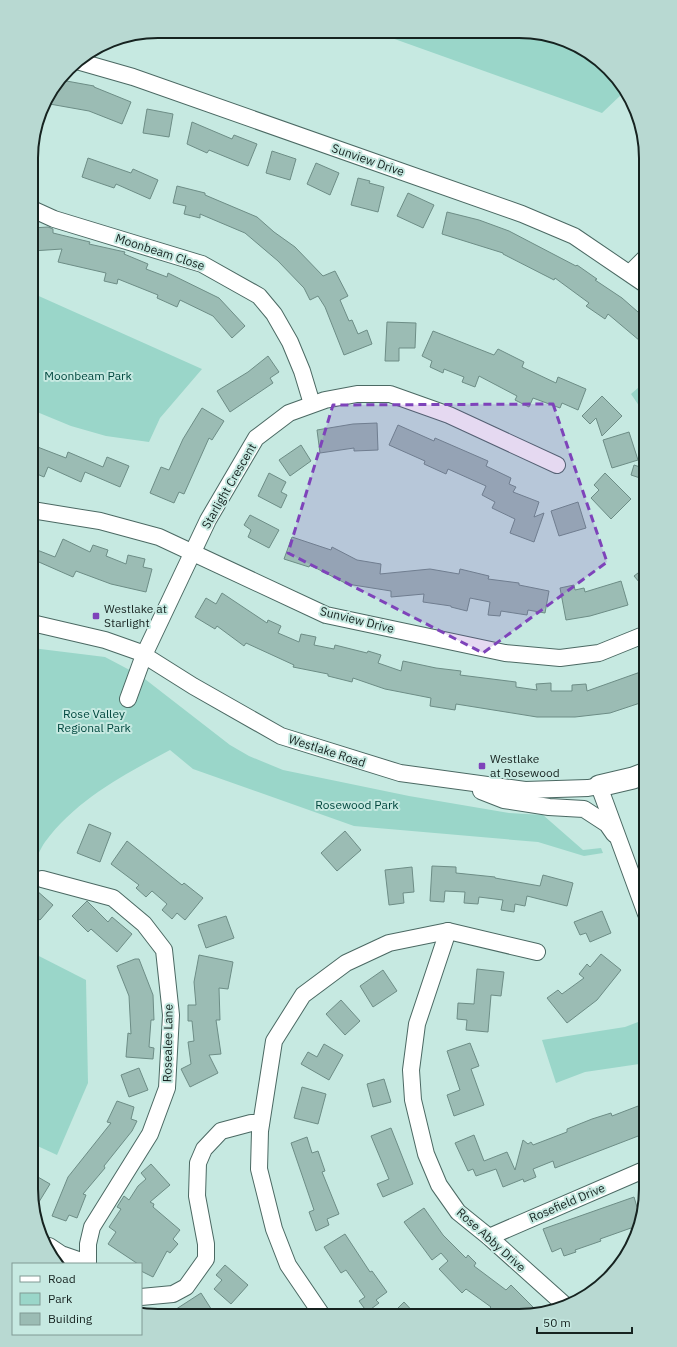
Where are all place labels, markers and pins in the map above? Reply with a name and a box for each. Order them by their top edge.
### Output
place label: Westlake at Starlight [104,601,167,630]
marker: Westlake at Starlight [91,611,101,621]
place label: Westlake at Rosewood [490,751,560,780]
marker: Westlake at Rosewood [477,761,487,771]

